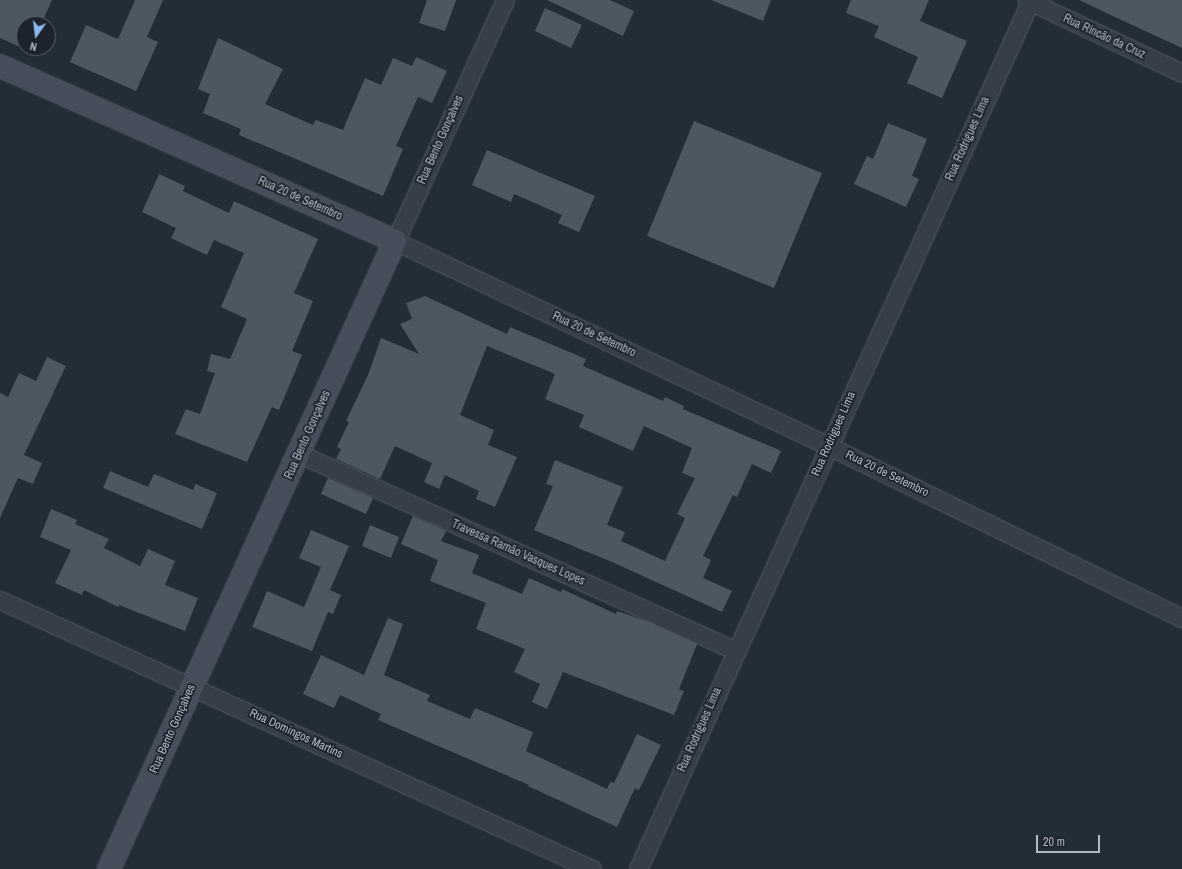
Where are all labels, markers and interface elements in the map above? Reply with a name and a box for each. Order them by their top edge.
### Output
street label: Rua Rincão da Cruz [1061,12,1147,62]
north arrow [16,16,56,56]
text: N [28,39,38,54]
street label: Rua Bento Gonçalves [415,93,467,187]
street label: Rua Rodrigues Lima [943,95,993,183]
street label: Rua 20 de Setembro [256,174,344,224]
street label: Rua 20 de Setembro [550,309,638,361]
street label: Rua Bento Gonçalves [282,388,334,482]
street label: Rua Rodrigues Lima [809,390,859,478]
street label: Rua 20 de Setembro [843,448,931,500]
street label: Travessa Ramão Vasques Lopes [449,517,587,589]
street label: Rua Bento Gonçalves [147,682,199,776]
street label: Rua Rodrigues Lima [675,686,725,774]
street label: Rua Domingos Martins [247,706,345,762]
scale bar [1038,827,1102,853]
text: 20 m [1043,834,1065,850]

